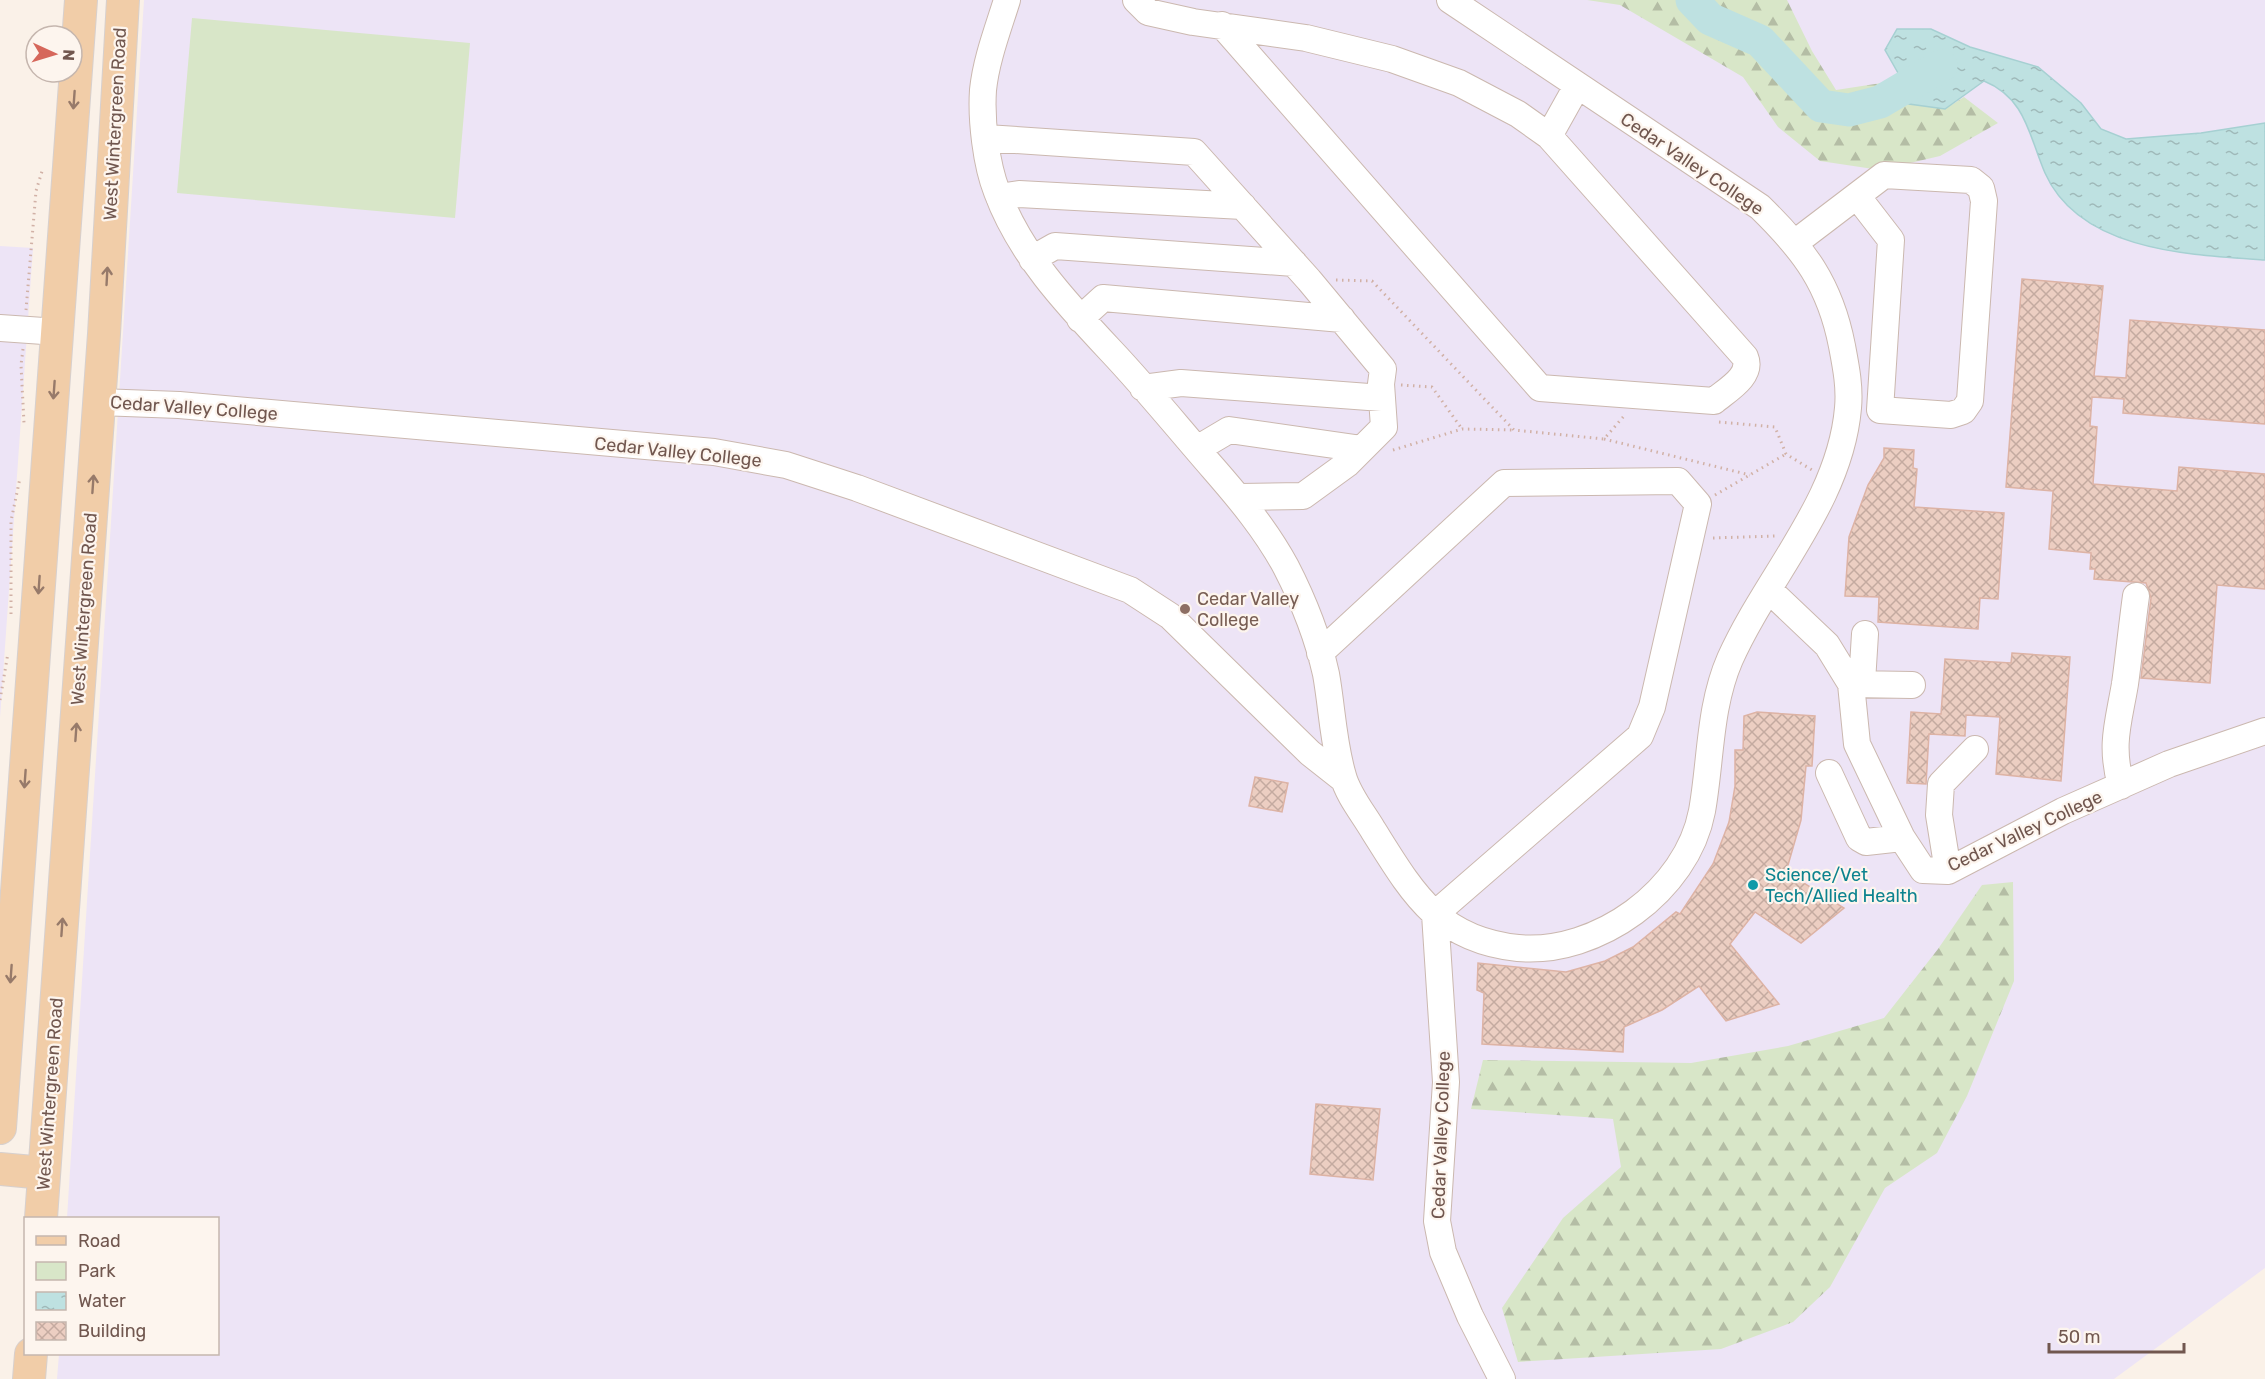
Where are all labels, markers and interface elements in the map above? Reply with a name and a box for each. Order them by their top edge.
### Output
north arrow [24,24,84,84]
street label: West Wintergreen Road [99,27,131,221]
text: N [59,49,78,61]
one-way arrow [69,90,80,110]
street label: Cedar Valley College [1616,108,1768,220]
one-way arrow [101,266,112,286]
one-way arrow [48,380,59,400]
street label: Cedar Valley College [109,391,279,425]
street label: Cedar Valley College [593,432,763,472]
one-way arrow [88,475,99,495]
street label: West Wintergreen Road [66,512,102,706]
one-way arrow [34,574,45,594]
place label: Cedar Valley College [1197,588,1299,631]
marker: Cedar Valley College [1178,602,1192,616]
one-way arrow [70,723,81,742]
one-way arrow [20,769,31,789]
street label: Cedar Valley College [1944,786,2106,876]
place label: Science/Vet Tech/Allied Health [1765,864,1918,907]
marker: Science/Vet Tech/Allied Health [1746,878,1760,892]
one-way arrow [57,917,68,937]
one-way arrow [5,963,16,983]
street label: West Wintergreen Road [32,997,68,1191]
street label: Cedar Valley College [1427,1051,1455,1219]
legend [24,1217,219,1355]
text: Road [78,1230,121,1252]
text: Park [78,1260,116,1282]
text: Water [78,1290,126,1312]
scale bar [2049,1316,2184,1354]
text: Building [78,1320,146,1342]
text: 50 m [2058,1326,2101,1348]

